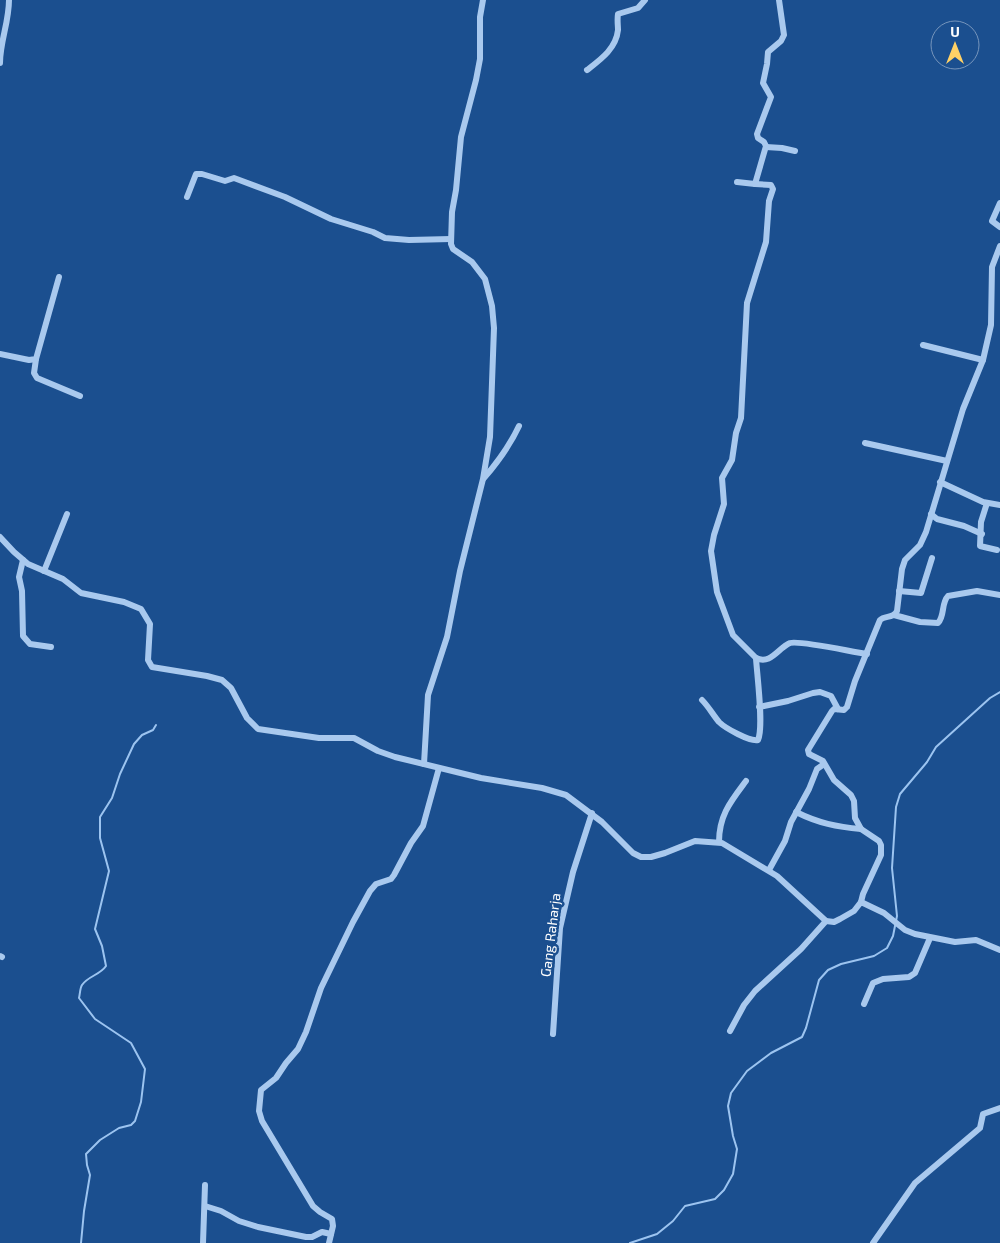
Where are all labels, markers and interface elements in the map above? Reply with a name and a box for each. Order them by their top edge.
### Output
north arrow [930,20,980,70]
text: U [950,23,960,40]
street label: Gang Raharja [536,892,564,978]

